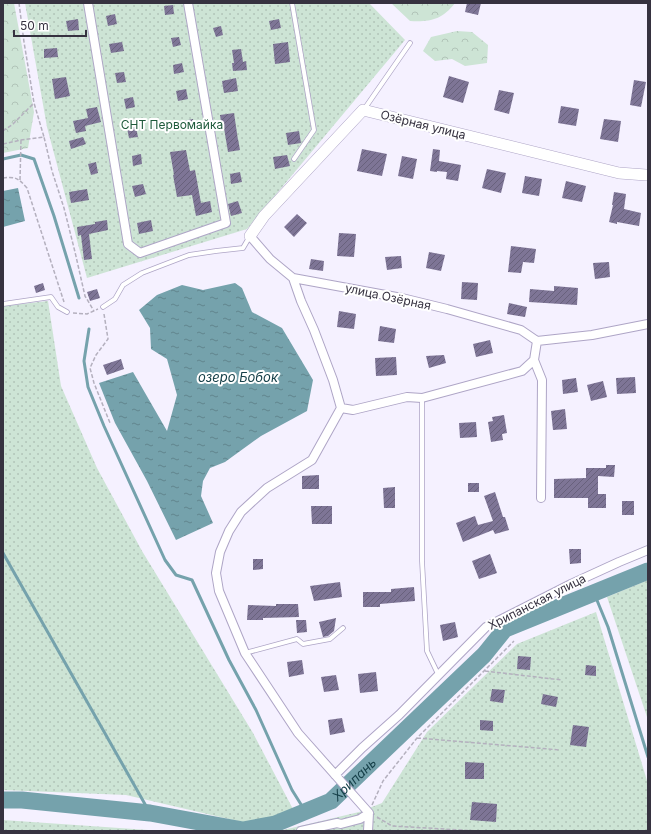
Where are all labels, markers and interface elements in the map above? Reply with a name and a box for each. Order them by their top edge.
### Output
scale bar [14,12,86,38]
text: 50 m [20,18,49,33]
street label: Озёрная улица [379,107,467,142]
park label: СНТ Первомайка [121,117,223,132]
street label: улица Озёрная [344,280,432,313]
water label: озеро Бобок [198,369,279,385]
street label: Хрипанская улица [485,570,588,633]
water label: Хрипань [328,754,379,805]

